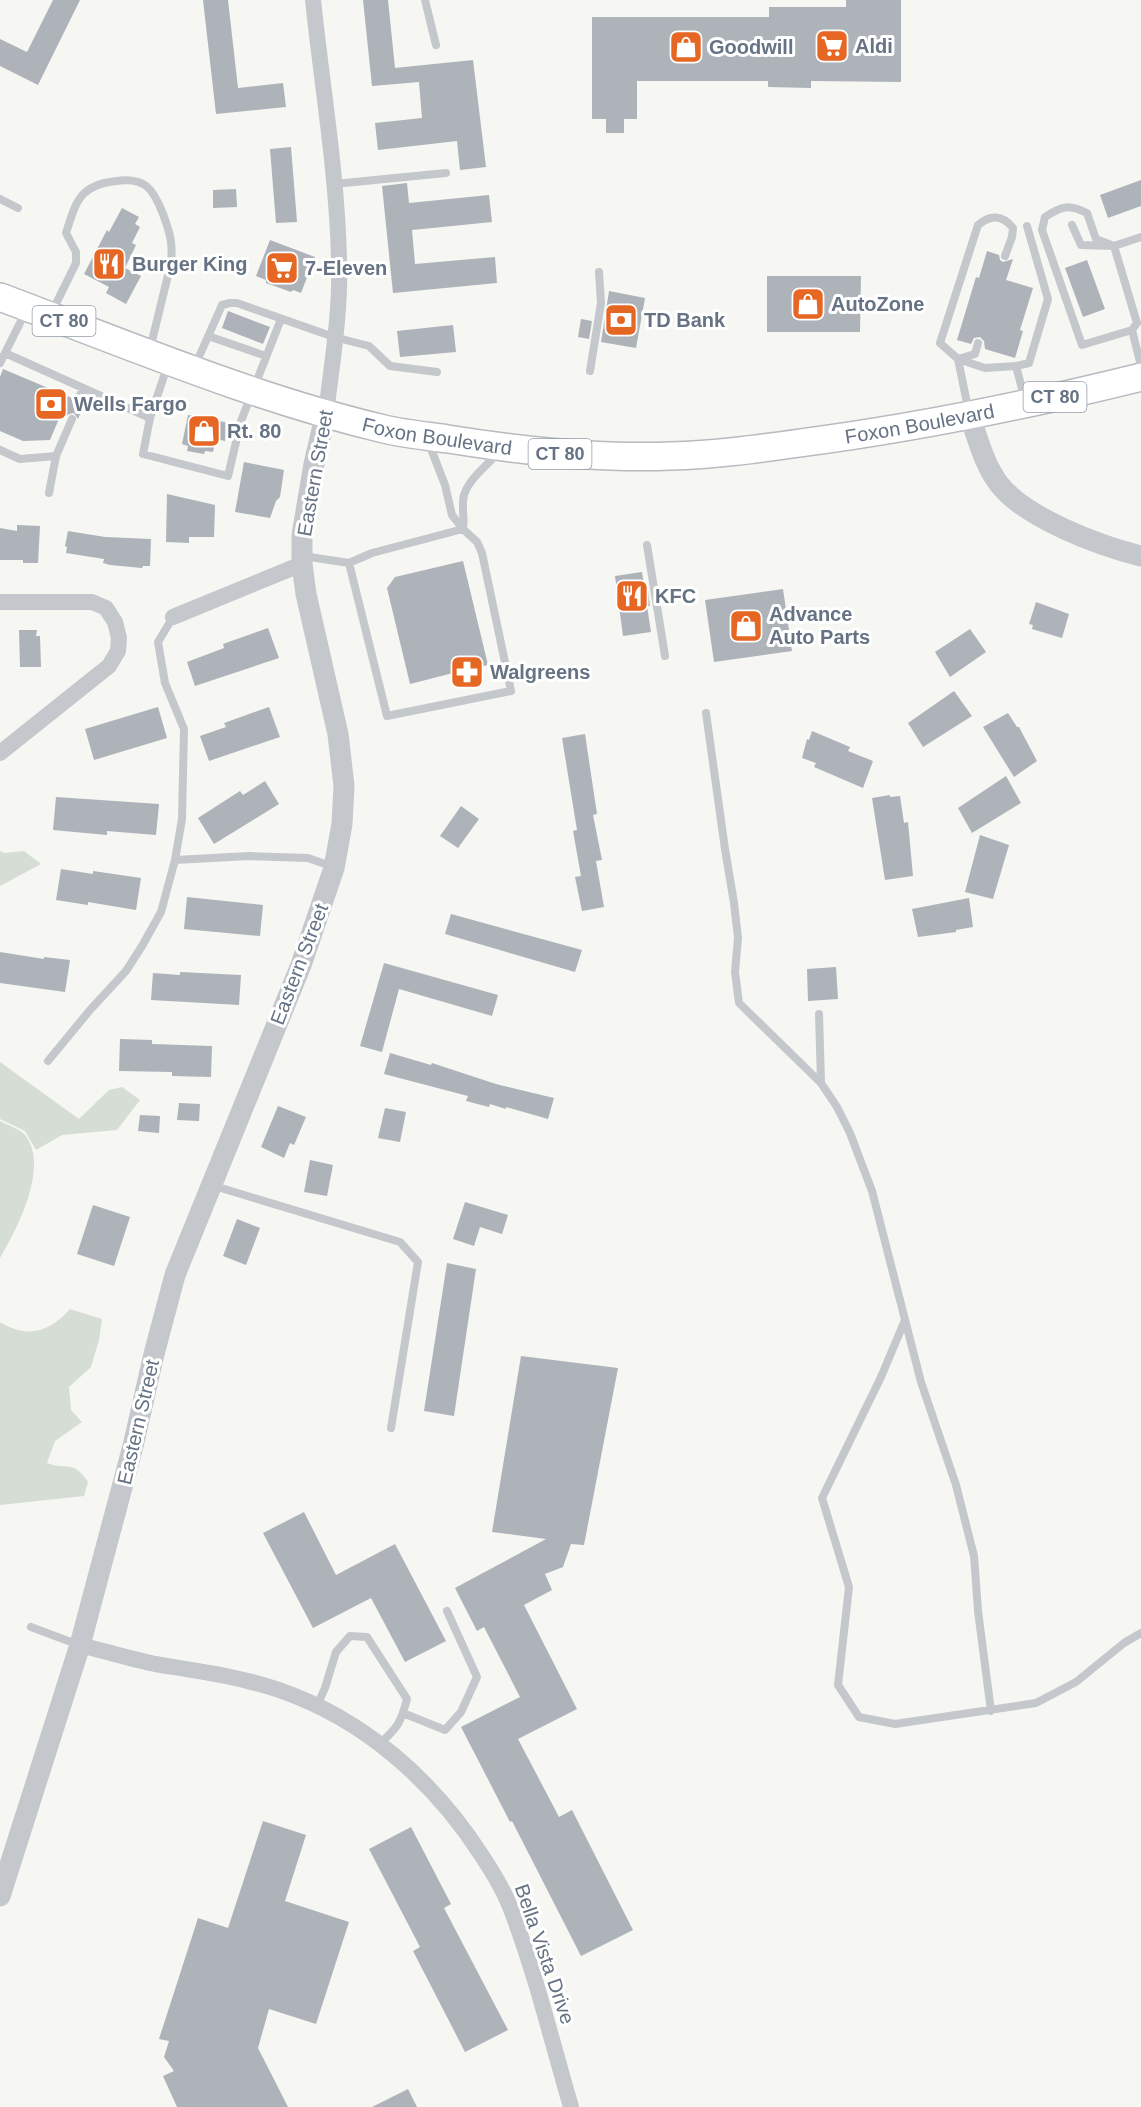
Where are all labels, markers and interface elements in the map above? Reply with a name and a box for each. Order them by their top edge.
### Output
supermarket icon: Aldi [814,28,850,64]
shop icon: Goodwill [668,29,704,65]
place label: Aldi [855,35,893,57]
place label: Goodwill [709,36,793,58]
restaurant icon: Burger King [91,246,127,282]
supermarket icon: 7-Eleven [264,250,300,286]
place label: Burger King [132,253,248,275]
place label: 7-Eleven [305,257,387,279]
shop icon: AutoZone [790,286,826,322]
place label: AutoZone [831,293,924,315]
bank icon: TD Bank [603,302,639,338]
road number: CT 80 [32,306,96,336]
place label: TD Bank [644,309,726,331]
road number: CT 80 [1024,382,1086,412]
bank icon: Wells Fargo [33,386,69,422]
place label: Wells Fargo [74,393,187,415]
street label: Foxon Boulevard [843,400,996,448]
street label: Eastern Street [293,408,337,538]
shop icon: Rt. 80 [186,413,222,449]
street label: Foxon Boulevard [360,413,513,459]
place label: Rt. 80 [227,420,281,442]
road number: CT 80 [528,439,592,469]
restaurant icon: KFC [614,578,650,614]
place label: KFC [655,585,696,607]
place label: Advance Auto Parts [769,603,870,648]
shop icon: Advance Auto Parts [728,608,764,644]
pharmacy icon: Walgreens [449,654,485,690]
place label: Walgreens [490,661,590,683]
street label: Eastern Street [266,900,332,1028]
street label: Eastern Street [113,1357,163,1487]
street label: Bella Vista Drive [511,1881,579,2027]

